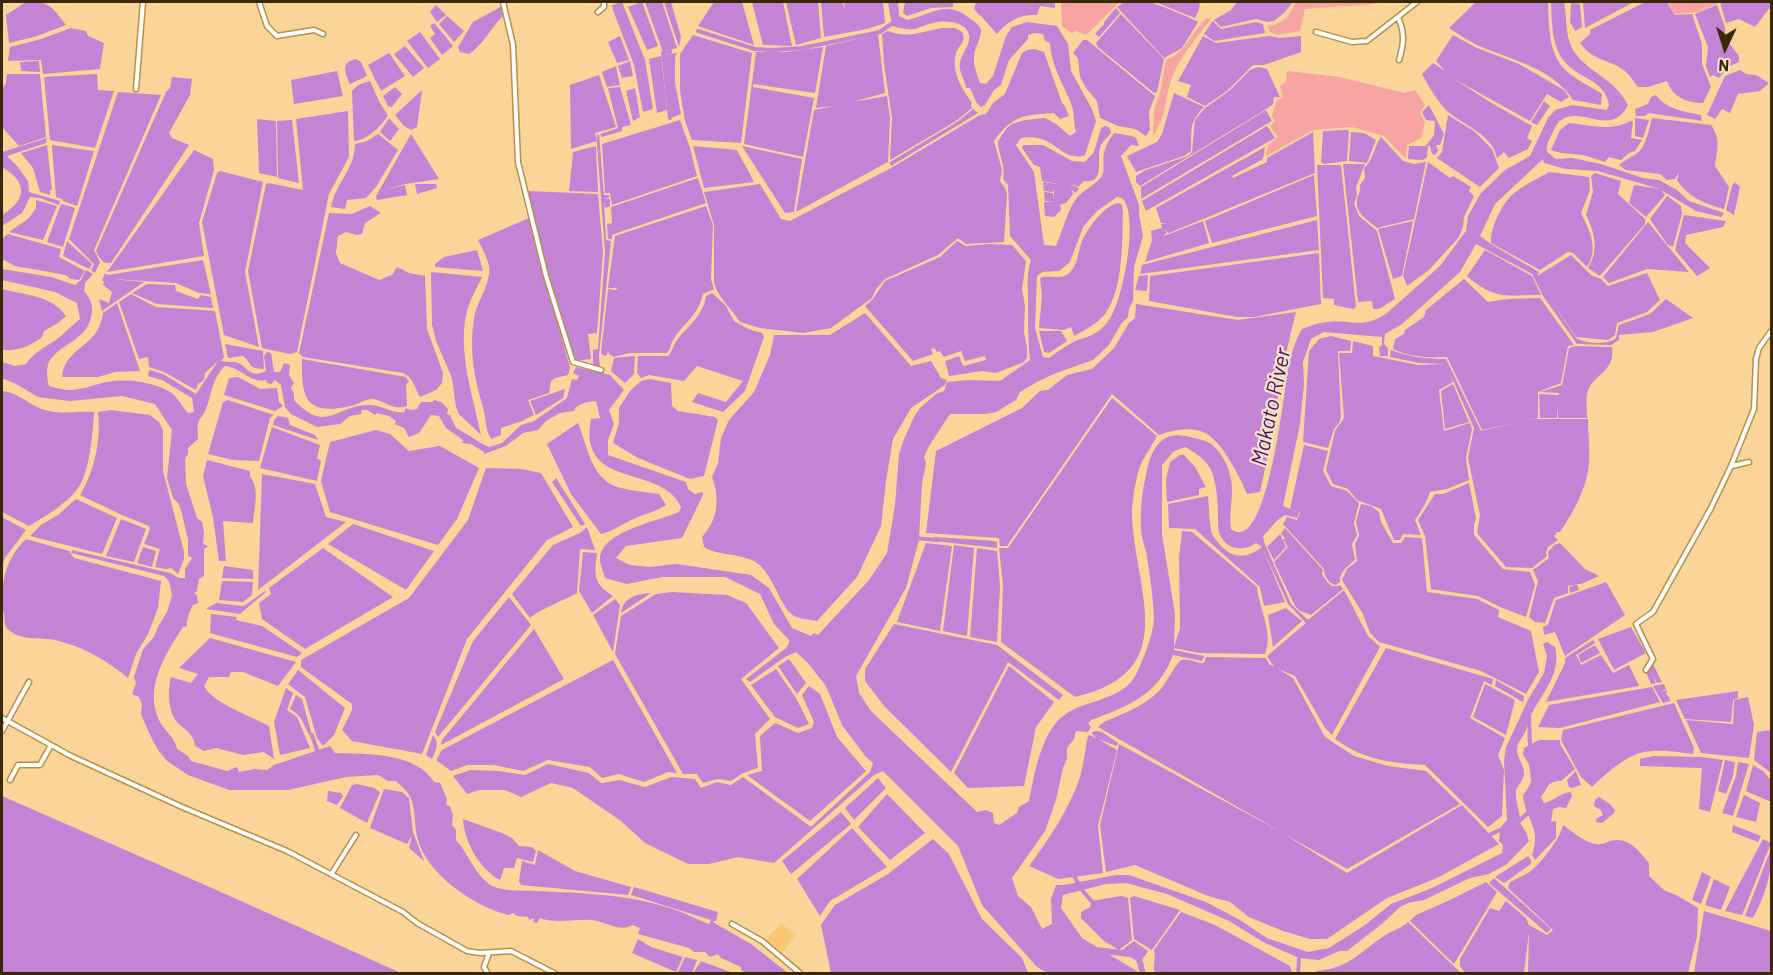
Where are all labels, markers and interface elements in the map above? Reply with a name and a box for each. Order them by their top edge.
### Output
north arrow [1695,18,1755,78]
text: N [1718,57,1730,76]
water label: Makato River [1246,346,1296,468]

